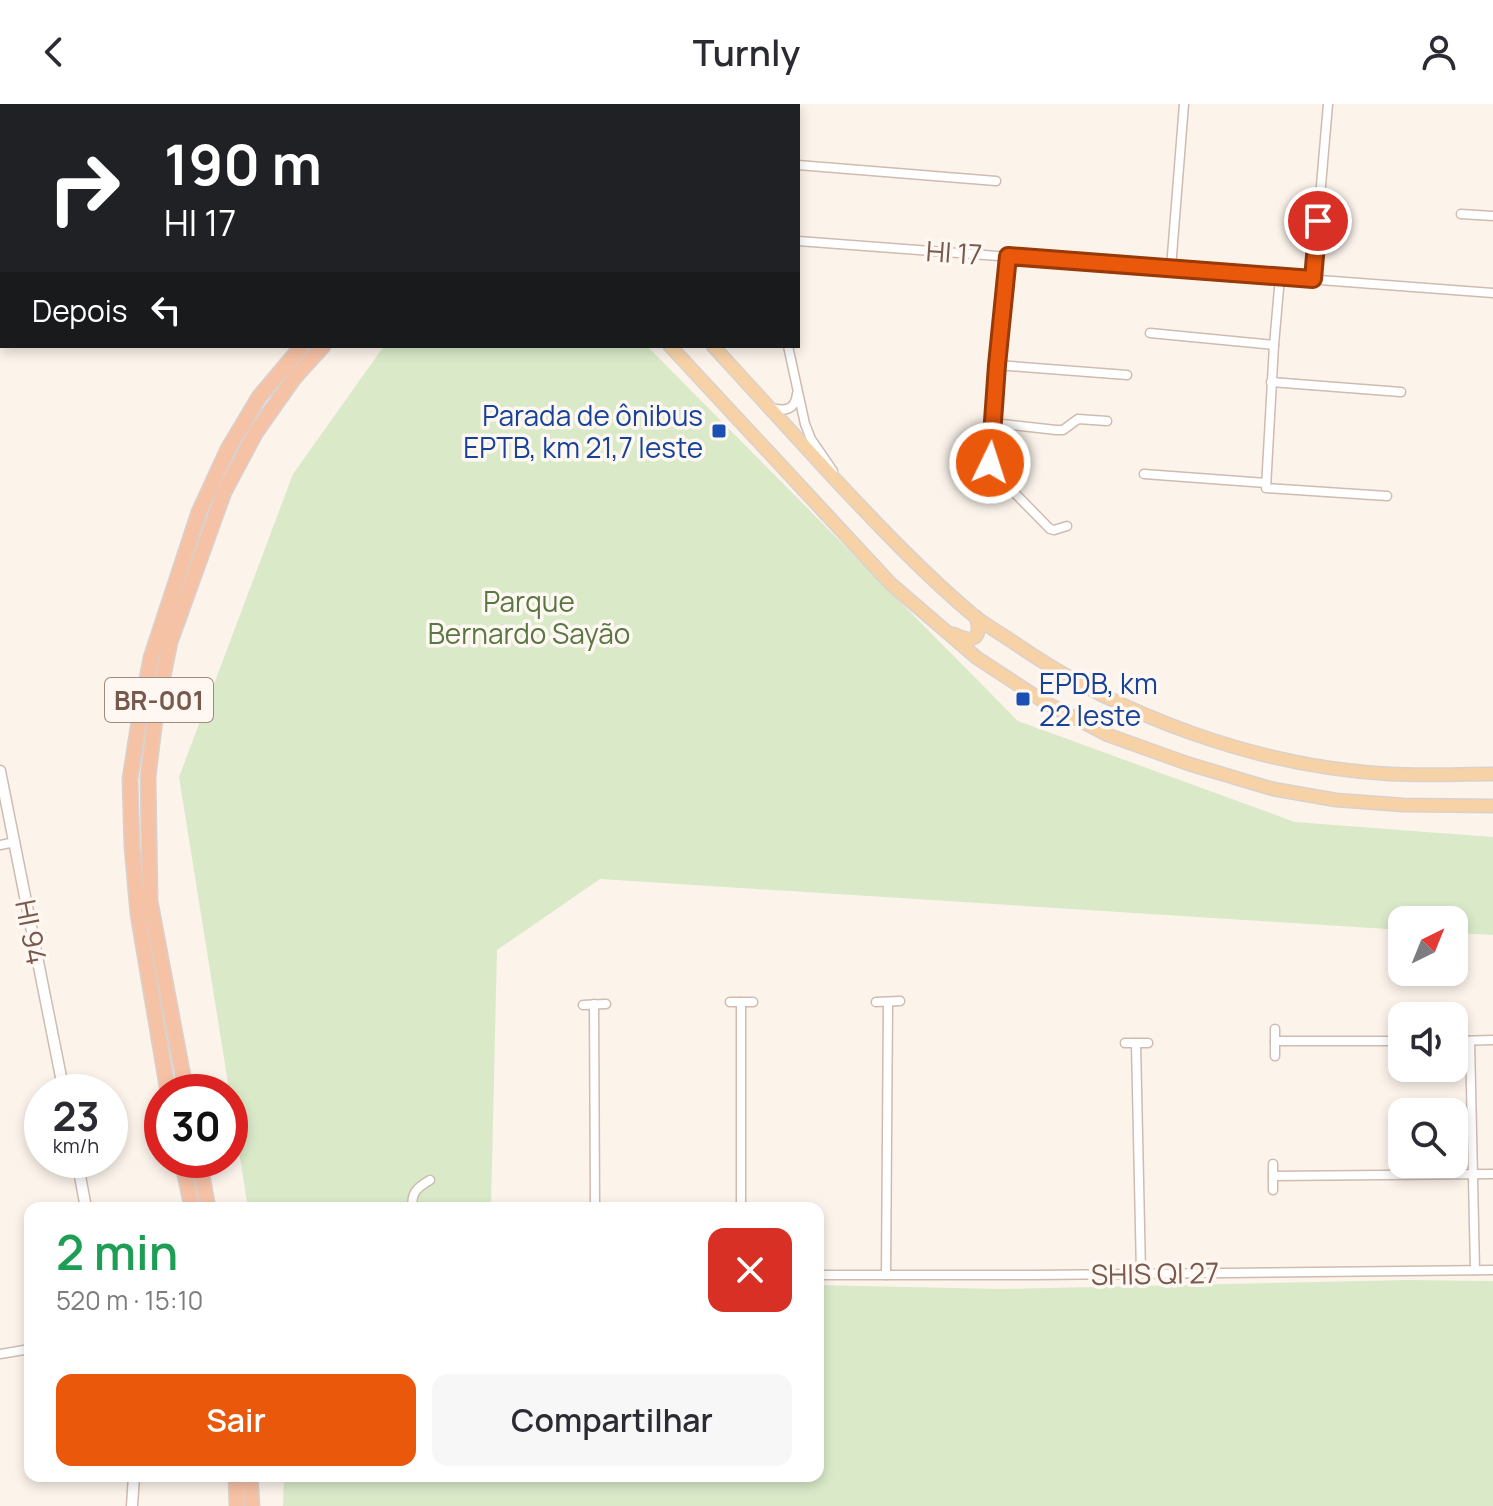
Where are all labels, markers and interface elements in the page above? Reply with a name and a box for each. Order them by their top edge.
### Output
text: Turnly [693,28,800,77]
icon: back [32,30,76,74]
icon: person [1417,30,1461,74]
text: 190 m [164,125,322,202]
icon: right [32,136,136,240]
pin [1284,187,1352,255]
text: HI 17 [164,198,236,247]
icon: arrive [1296,199,1340,243]
street label: HI 17 [925,231,983,273]
icon: left [144,288,188,332]
text: Depois [32,290,128,331]
place label: Parada de ônibus EPTB, km 21,7 leste [463,396,703,466]
position arrow [948,421,1032,505]
marker: Parada de ônibus EPTB, km 21,7 leste [710,422,728,440]
park label: Parque Bernardo Sayão [428,582,630,652]
place label: EPDB, km 22 leste [1039,664,1158,734]
road number: BR-001 [105,678,213,722]
marker: EPDB, km 22 leste [1014,690,1032,708]
street label: HI 94 [7,896,57,968]
north arrow [1388,906,1468,986]
map controls [1388,906,1468,1178]
button: sound [1388,1002,1468,1082]
speed limit sign: 30 [144,1074,248,1178]
text: 23 [52,1088,100,1143]
button: search [1388,1098,1468,1178]
text: km/h [53,1132,99,1159]
text: 2 min [56,1219,178,1284]
button: close [708,1228,792,1312]
street label: SHIS QI 27 [1091,1253,1219,1293]
text: 520 m · 15:10 [56,1282,203,1318]
button: Sair [56,1374,416,1466]
button: Compartilhar [432,1374,792,1466]

